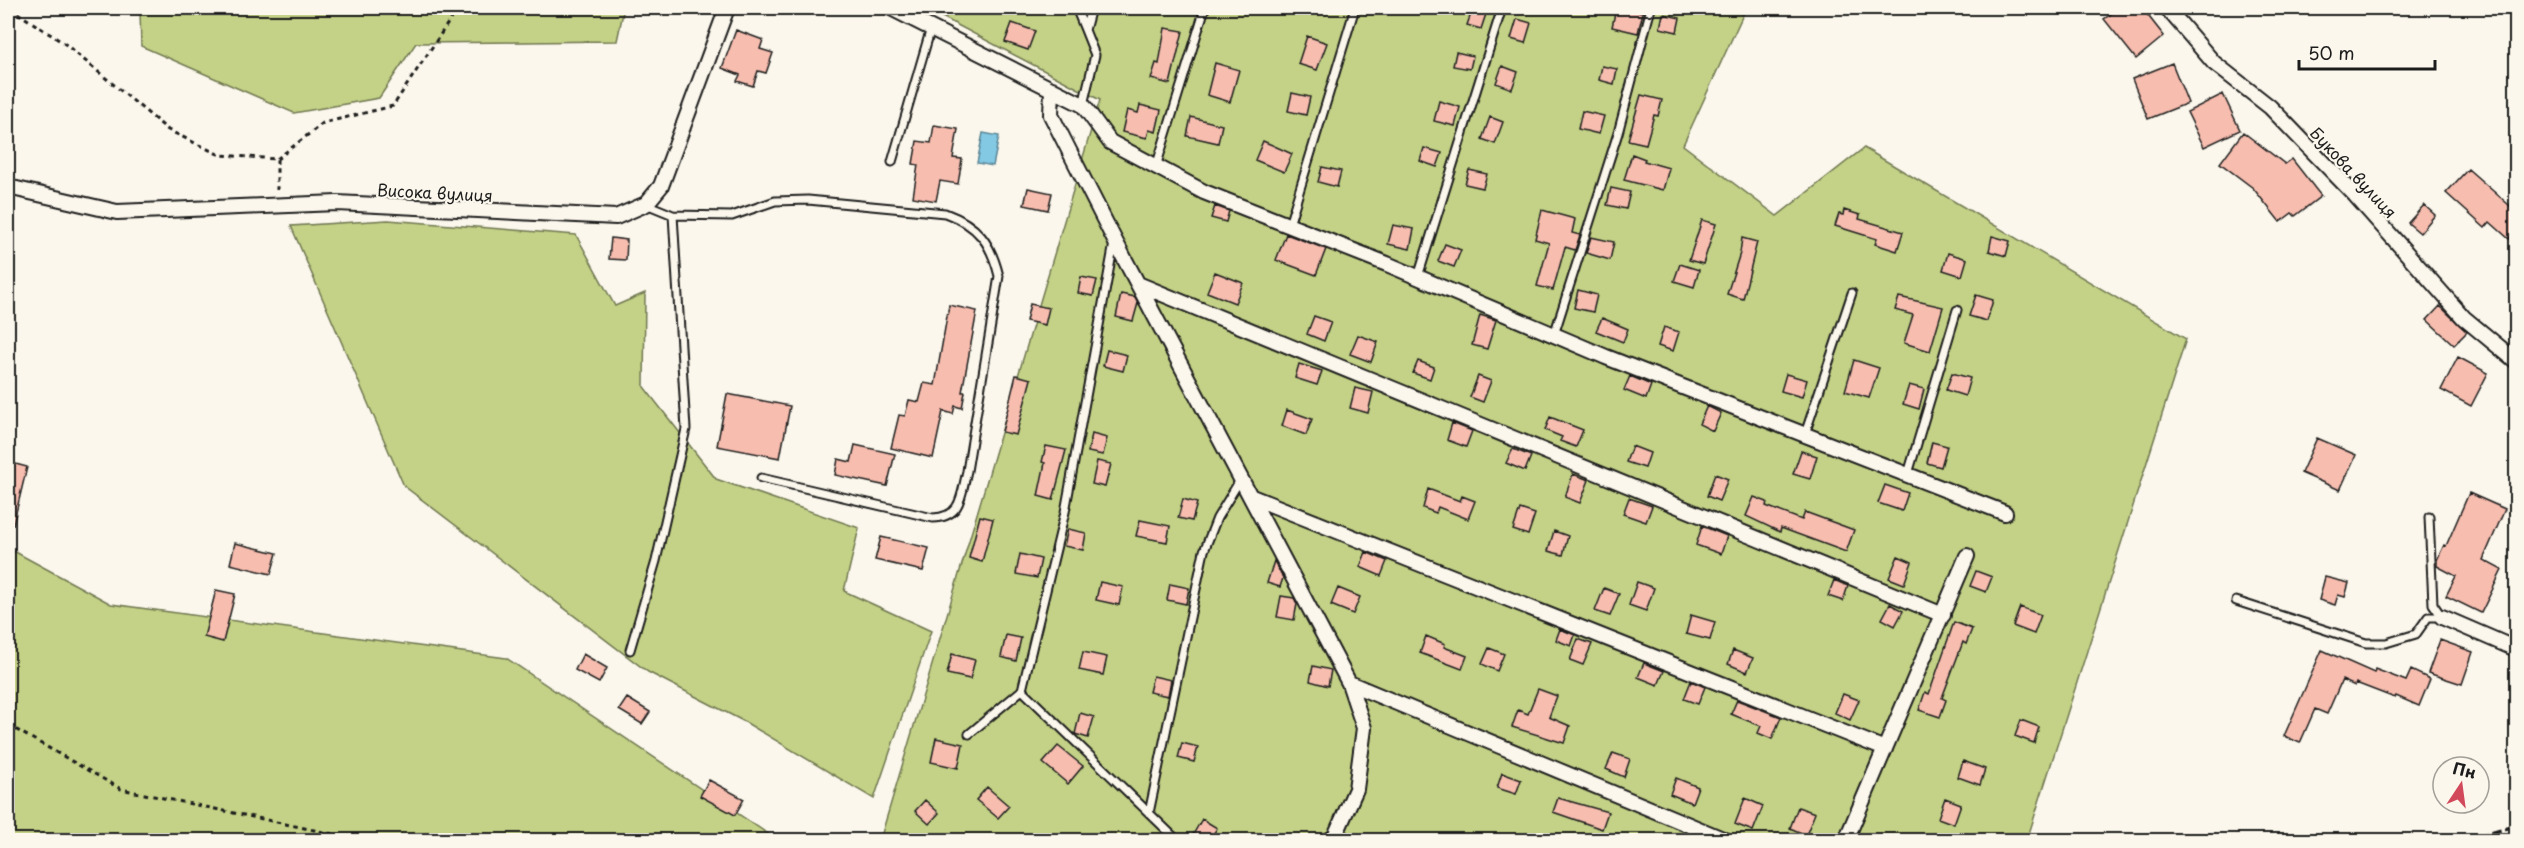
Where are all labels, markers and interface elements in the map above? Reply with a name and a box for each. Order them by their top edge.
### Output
scale bar [2299,33,2436,71]
text: 50 m [2308,39,2355,66]
street label: Букова вулиця [2305,121,2403,223]
street label: Висока вулиця [377,177,493,207]
north arrow [2431,755,2491,815]
text: Пн [2451,755,2479,784]

